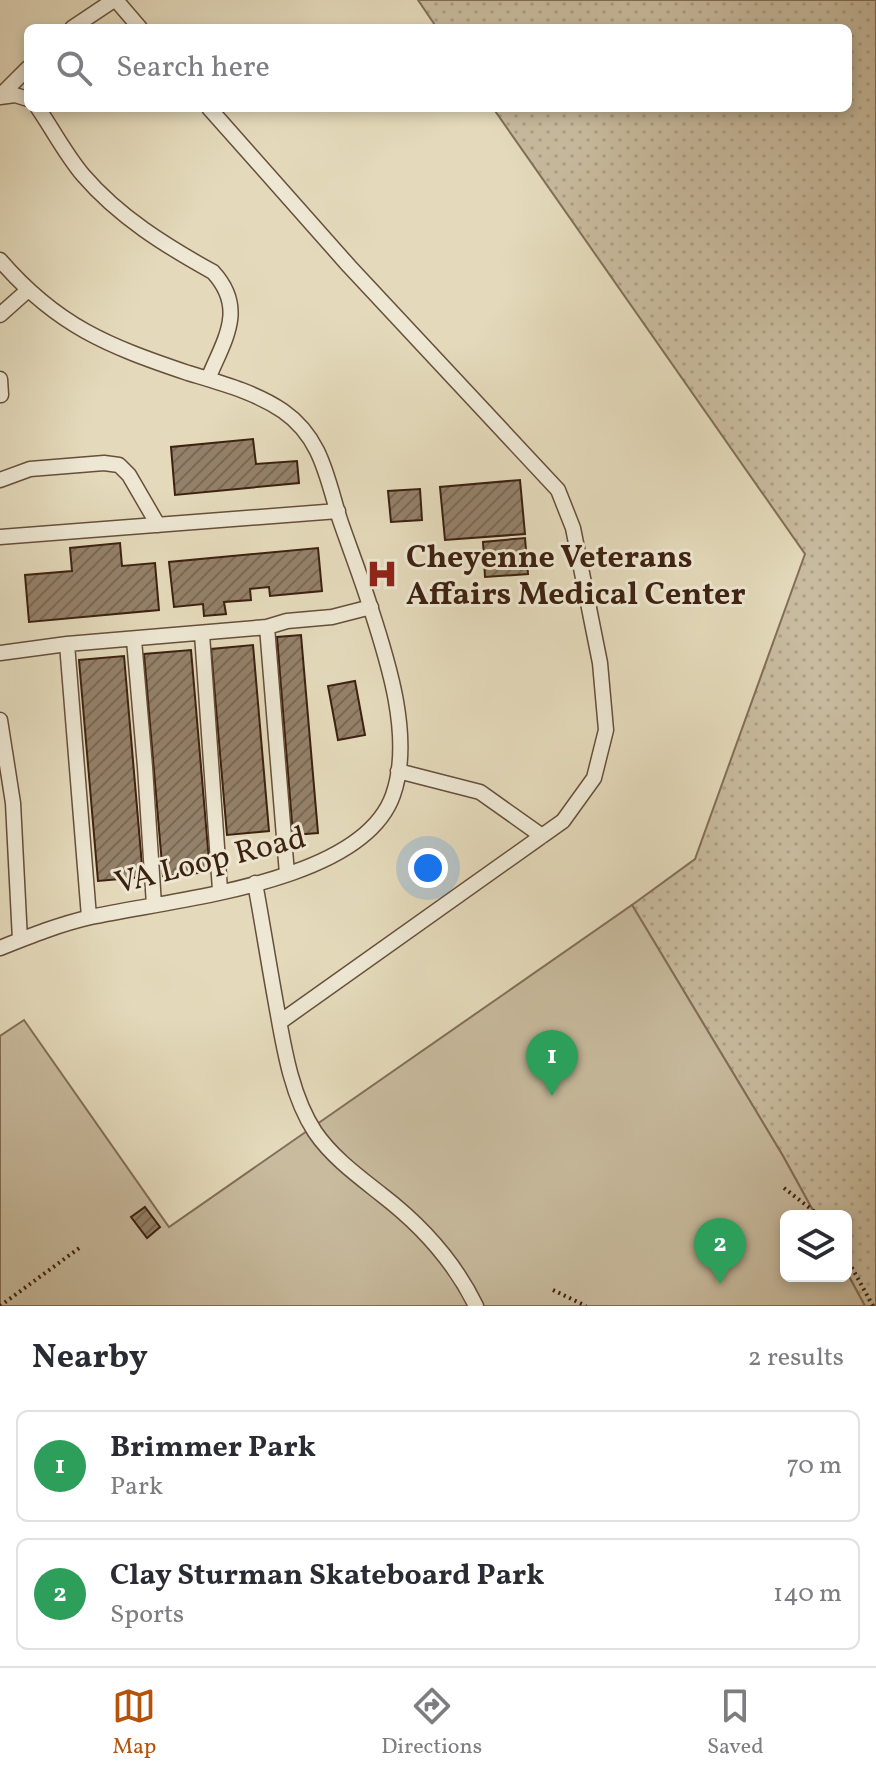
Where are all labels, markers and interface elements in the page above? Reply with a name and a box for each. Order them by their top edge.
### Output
search box [24,24,852,112]
icon: search [52,46,96,90]
text: Search here [116,47,270,89]
place label: Cheyenne Veterans Affairs Medical Center [406,537,746,618]
hospital icon: Cheyenne Veterans Affairs Medical Center [365,557,399,591]
street label: VA Loop Road [111,817,311,907]
your location [408,848,448,888]
pin: 1 [526,1030,578,1096]
map controls [780,1210,852,1282]
button: layers [780,1210,852,1282]
pin: 2 [694,1218,746,1284]
text: Nearby [32,1335,148,1382]
text: 2 results [748,1340,844,1376]
text: Brimmer Park [110,1427,316,1469]
text: 1 [55,1448,65,1484]
text: 70 m [787,1448,842,1484]
text: Park [110,1469,163,1505]
text: Clay Sturman Skateboard Park [110,1555,545,1597]
text: 2 [53,1576,67,1612]
text: 140 m [773,1576,842,1612]
text: Sports [110,1597,184,1633]
tab: Map [112,1684,156,1763]
tab: Directions [381,1684,482,1763]
tab: Saved [707,1684,764,1763]

